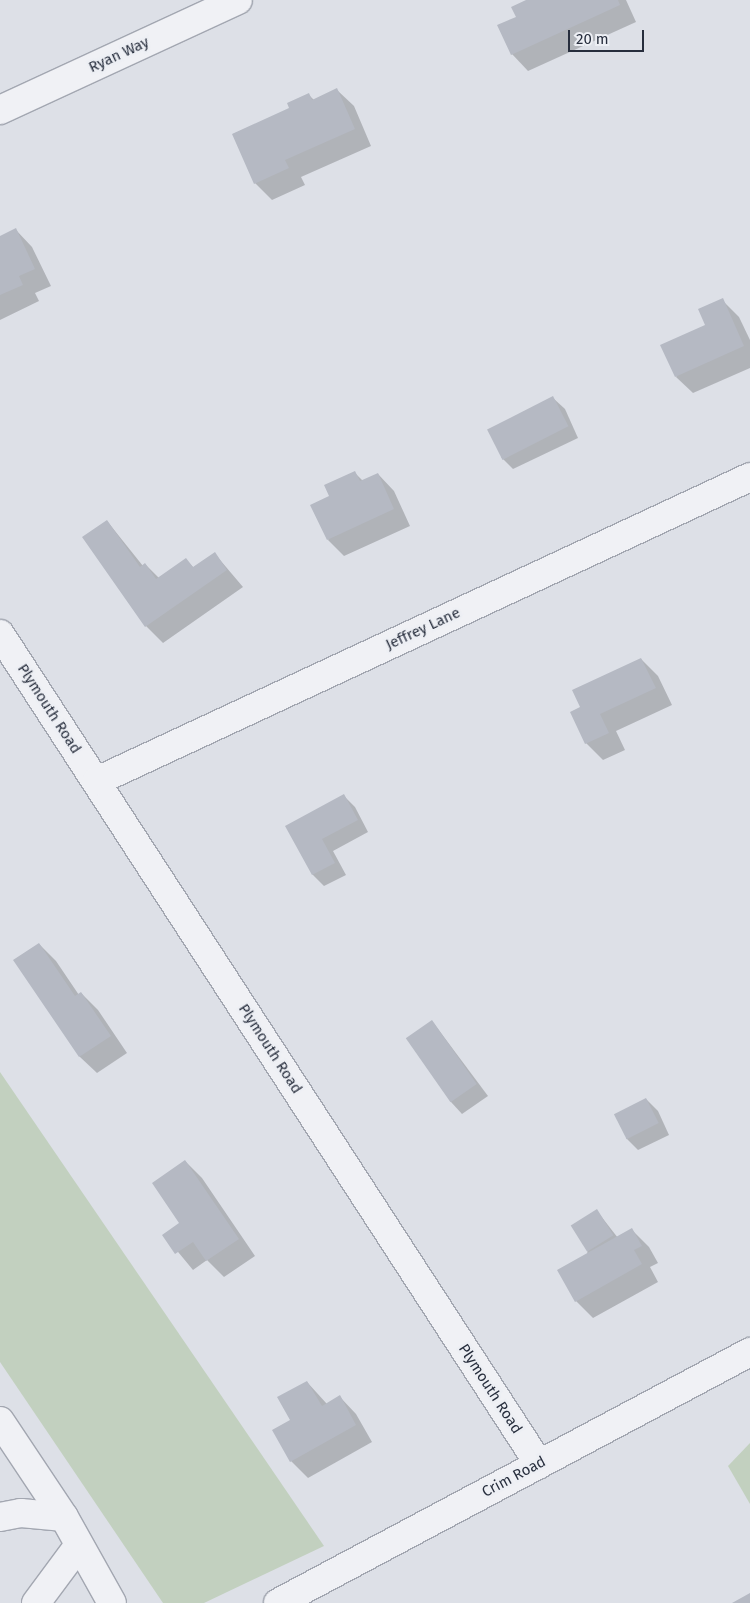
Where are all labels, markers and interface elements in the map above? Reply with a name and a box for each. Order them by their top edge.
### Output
scale bar [570,20,646,52]
text: 20 m [576,30,609,48]
street label: Ryan Way [86,33,152,77]
street label: Jeffrey Lane [383,604,463,654]
street label: Plymouth Road [13,661,85,757]
street label: Plymouth Road [234,1001,306,1097]
street label: Plymouth Road [454,1341,526,1437]
street label: Crim Road [479,1453,549,1501]

